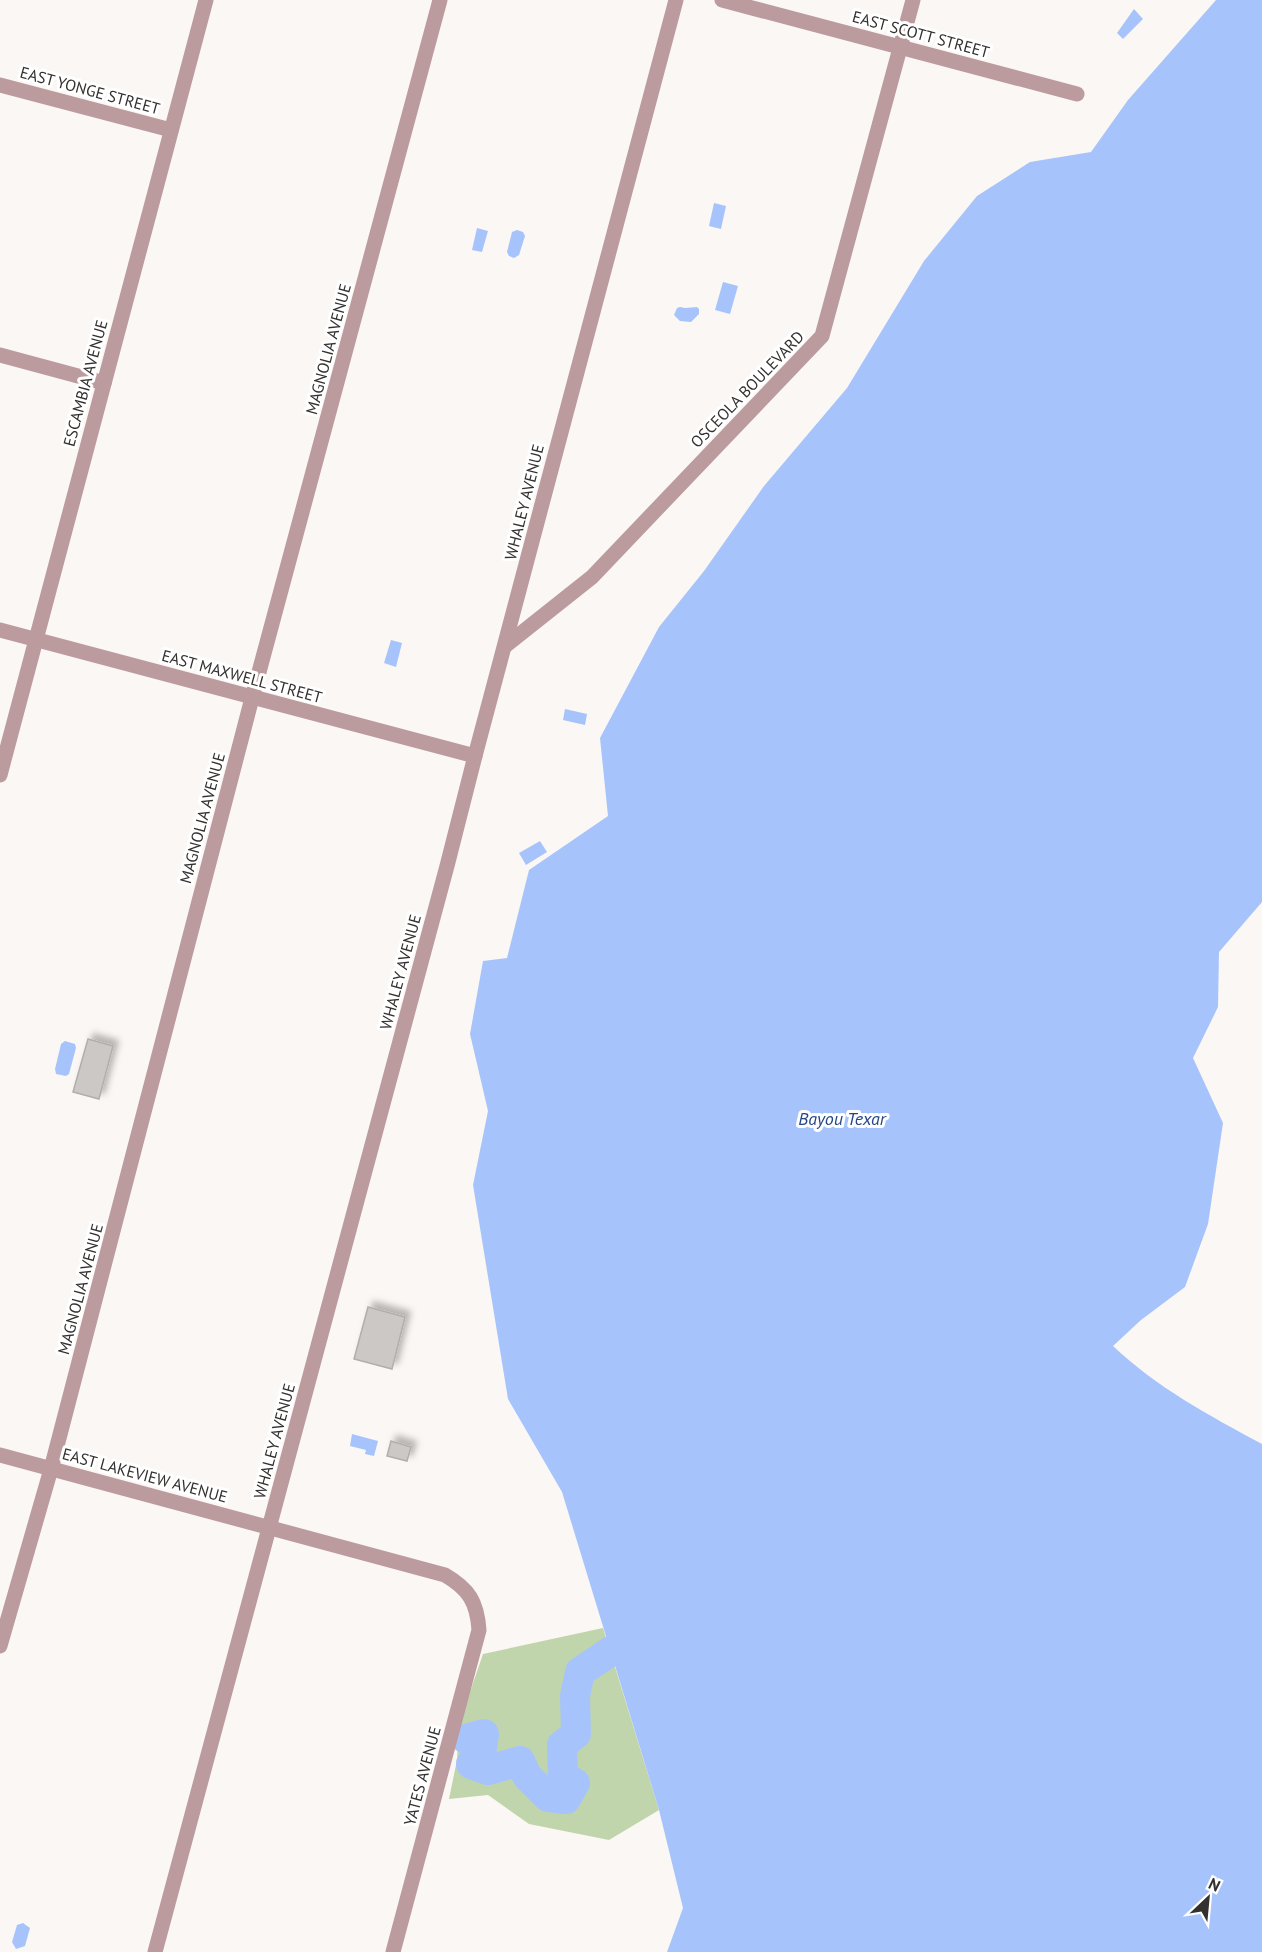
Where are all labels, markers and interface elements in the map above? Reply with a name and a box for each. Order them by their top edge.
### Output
street label: EAST SCOTT STREET [850,6,992,62]
street label: EAST YONGE STREET [18,62,162,118]
street label: MAGNOLIA AVENUE [301,281,355,417]
street label: ESCAMBIA AVENUE [58,317,112,449]
street label: OSCEOLA BOULEVARD [686,326,808,452]
street label: WHALEY AVENUE [500,442,548,562]
street label: EAST MAXWELL STREET [160,645,325,707]
street label: MAGNOLIA AVENUE [175,750,229,886]
street label: WHALEY AVENUE [375,912,425,1032]
water label: Bayou Texar [798,1107,887,1130]
street label: MAGNOLIA AVENUE [53,1221,107,1357]
street label: WHALEY AVENUE [249,1381,299,1501]
street label: EAST LAKEVIEW AVENUE [60,1443,230,1507]
street label: YATES AVENUE [399,1724,445,1828]
north arrow [1178,1868,1238,1928]
text: N [1205,1873,1224,1896]

